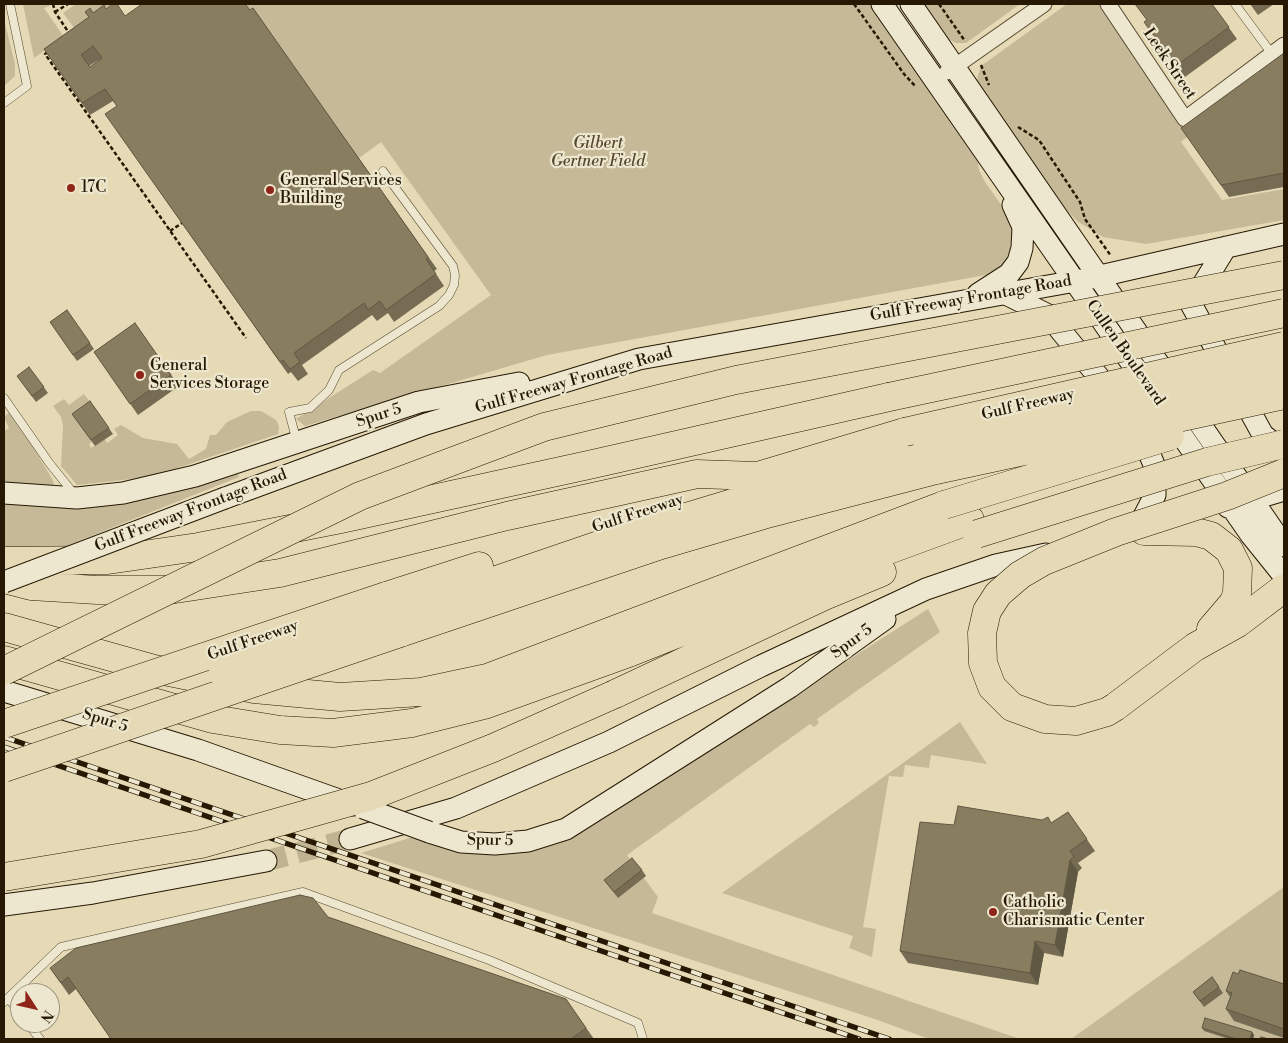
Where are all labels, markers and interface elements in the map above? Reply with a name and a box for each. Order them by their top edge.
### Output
street label: Leek Street [1138,25,1200,103]
park label: Gilbert Gertner Field [551,134,645,172]
place label: General Services Building [280,171,402,209]
place label: 17C [81,178,106,198]
marker: 17C [65,182,77,194]
marker: General Services Building [264,184,276,196]
street label: Gulf Freeway Frontage Road [869,272,1073,326]
street label: Cullen Boulevard [1081,297,1169,409]
street label: Gulf Freeway Frontage Road [473,344,675,418]
place label: General Services Storage [150,356,269,394]
marker: General Services Storage [134,369,146,381]
street label: Gulf Freeway [980,385,1076,425]
street label: Spur 5 [354,400,404,432]
street label: Gulf Freeway Frontage Road [92,465,290,557]
street label: Gulf Freeway [590,490,686,538]
street label: Gulf Freeway [205,616,301,666]
street label: Spur 5 [828,621,876,663]
street label: Spur 5 [80,705,130,737]
street label: Spur 5 [467,831,513,851]
place label: Catholic Charismatic Center [1003,893,1145,931]
marker: Catholic Charismatic Center [987,906,999,918]
north arrow [10,983,60,1033]
text: N [36,1006,57,1026]

